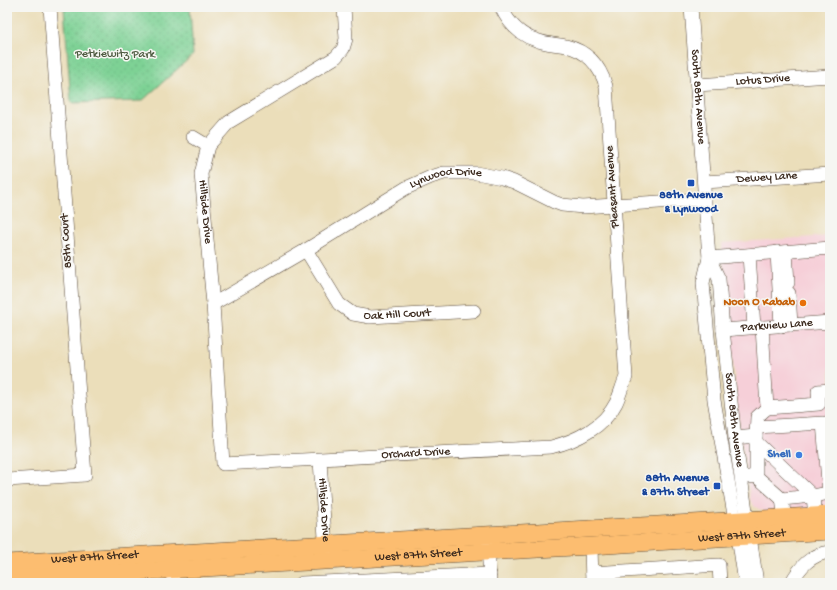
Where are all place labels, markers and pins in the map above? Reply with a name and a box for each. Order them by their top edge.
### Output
marker: 88th Avenue & Lynwood [686,178,696,188]
place label: 88th Avenue & Lynwood [659,189,724,217]
place label: Noon O Kabab [723,296,796,310]
marker: Noon O Kabab [798,298,808,308]
place label: Shell [768,448,791,462]
marker: Shell [794,450,804,460]
place label: 88th Avenue & 87th Street [642,472,710,500]
marker: 88th Avenue & 87th Street [712,481,722,491]

